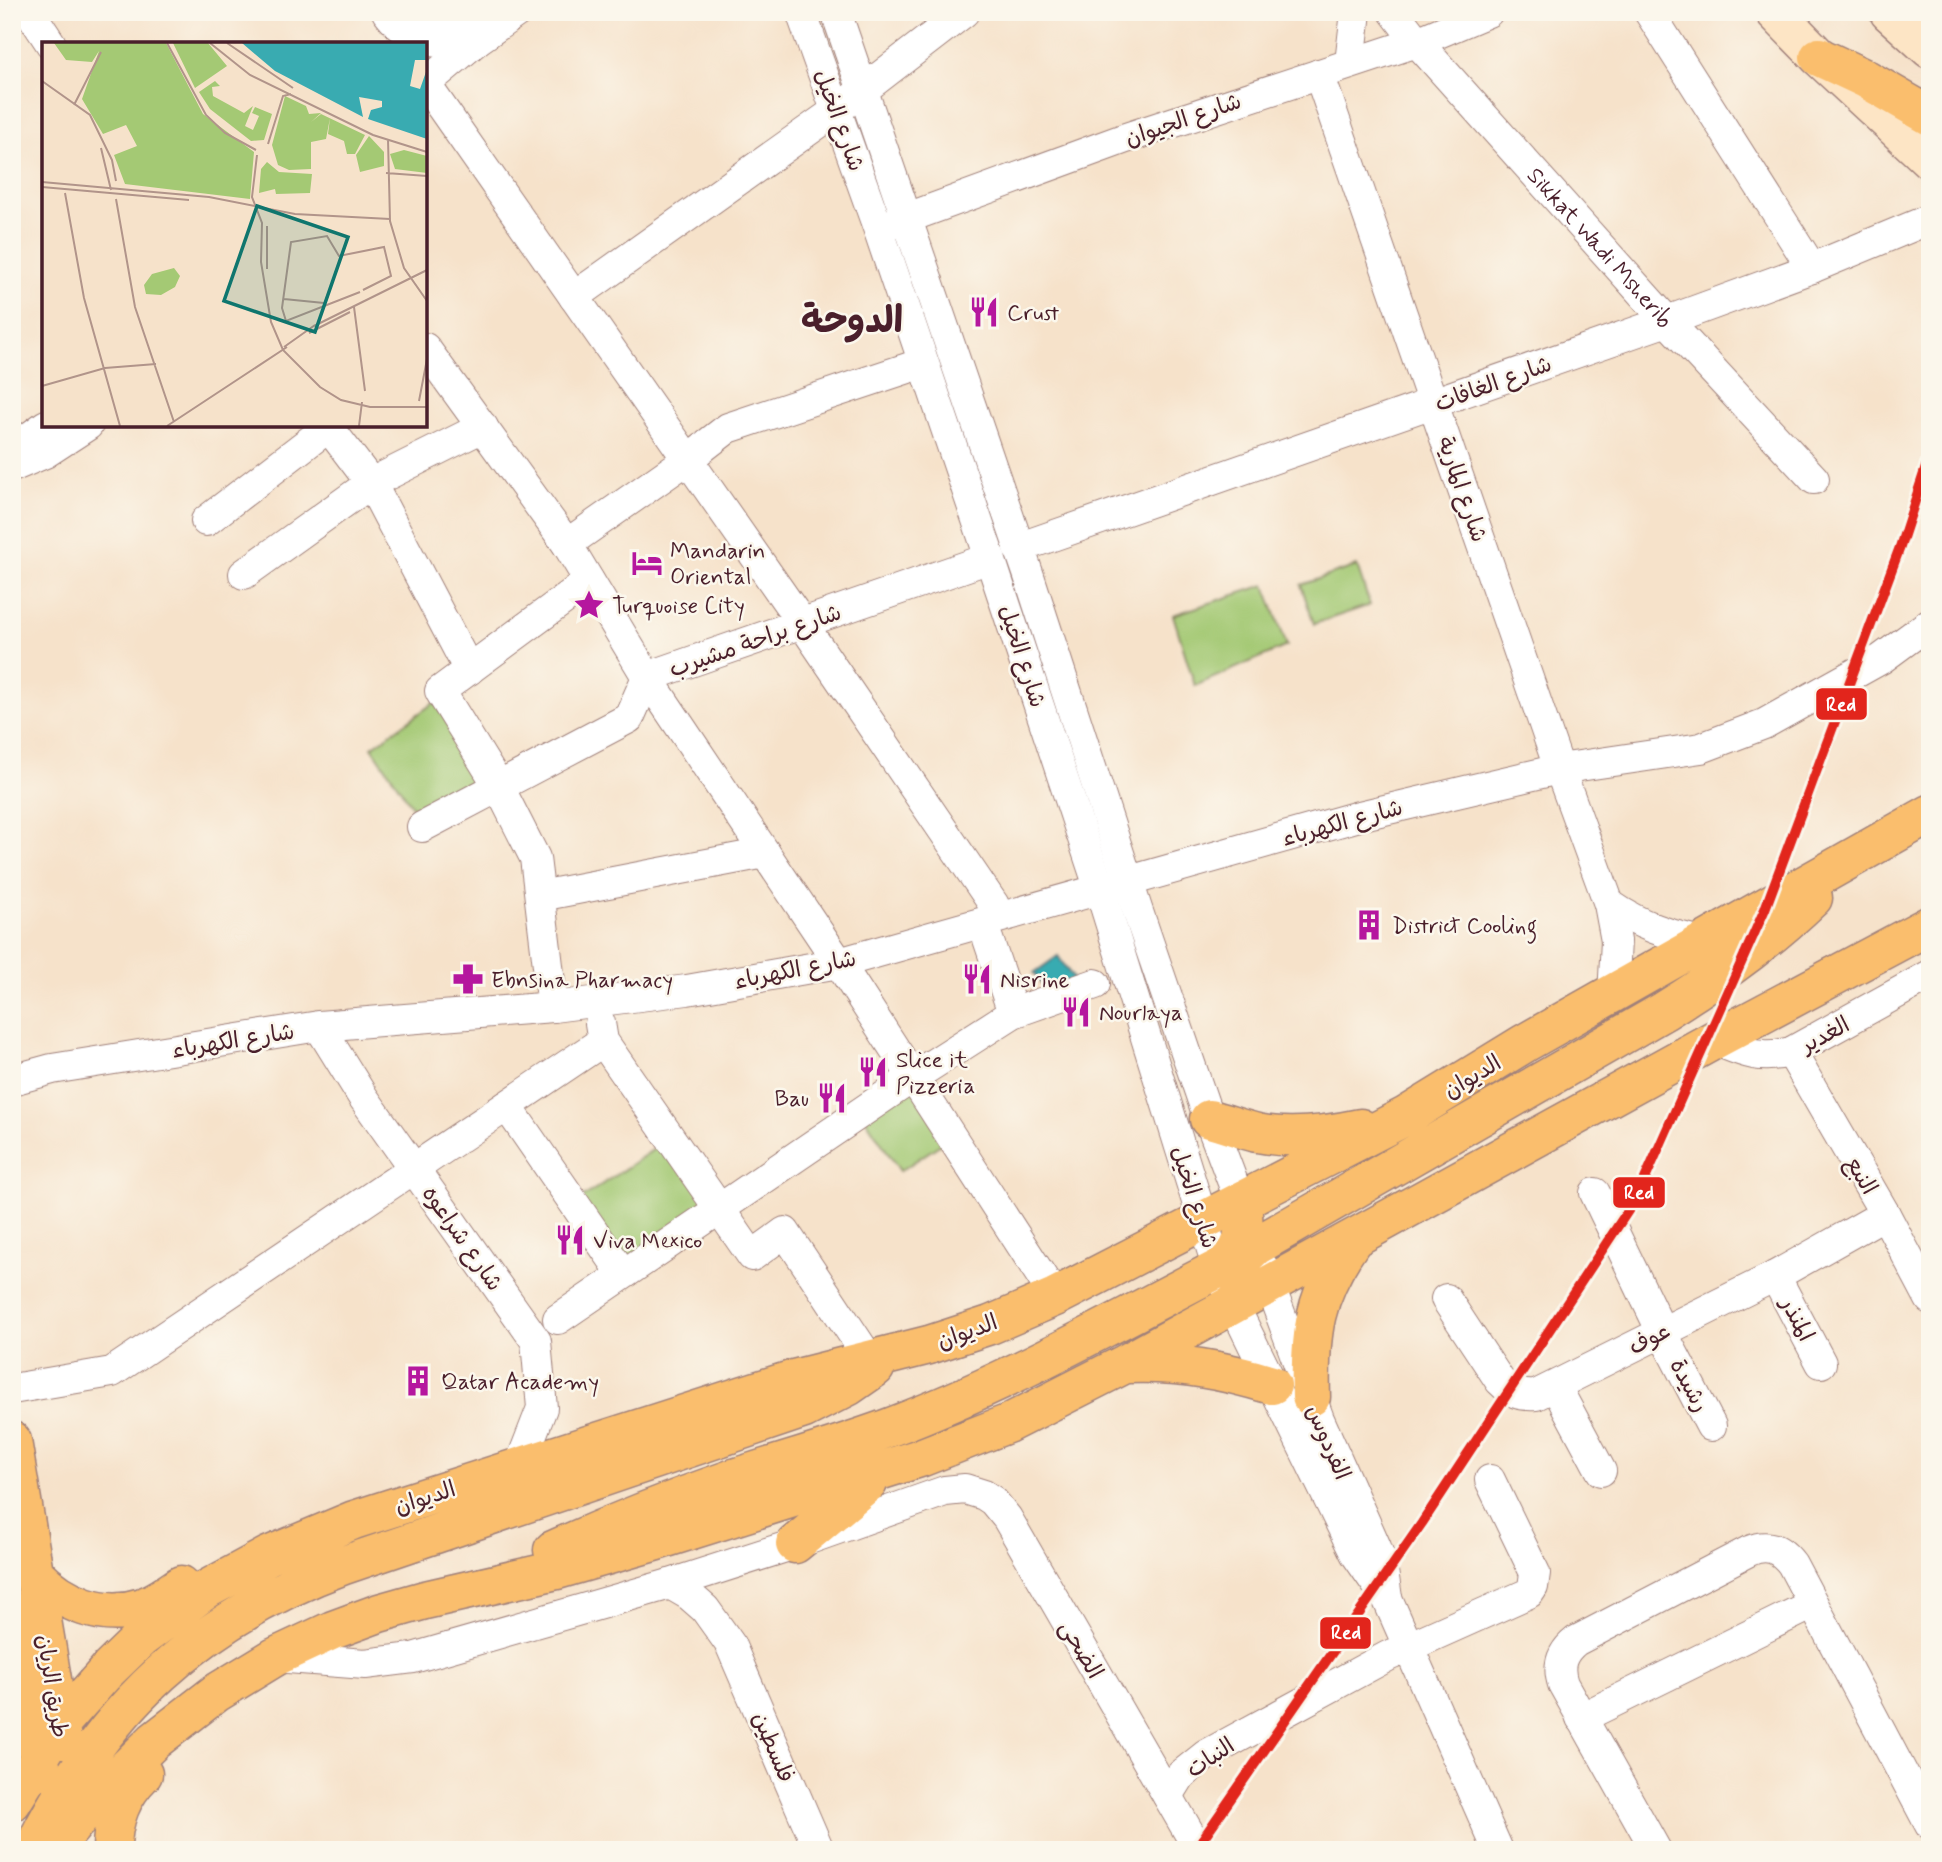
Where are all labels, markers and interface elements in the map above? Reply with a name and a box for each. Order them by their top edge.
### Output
inset map [42,42,427,427]
street label: شارع الخيل [806,66,870,176]
street label: شارع الجيوان [1122,87,1246,155]
street label: Sikkat Wadi Msherib [1519,162,1679,335]
restaurant icon: Crust [967,295,1001,329]
district label: الدوحة [801,298,903,346]
place label: Crust [1007,299,1059,329]
street label: شارع الغافات [1431,350,1556,420]
street label: شارع المارية [1429,433,1493,546]
place label: Mandarin Oriental [670,537,765,593]
hotel icon: Mandarin Oriental [630,546,664,580]
place icon: Turquoise City [572,588,606,622]
place label: Turquoise City [612,592,745,622]
street label: شارع براحة مشيرب [665,598,846,685]
street label: شارع الخيل [990,601,1052,712]
line badge: Red [1815,687,1868,721]
text: Red [1826,693,1856,718]
street label: شارع الكهرباء [1279,793,1406,854]
building icon: District Cooling [1352,908,1386,942]
place label: District Cooling [1392,912,1537,944]
street label: شارع الكهرباء [732,944,859,998]
pharmacy icon: Ebnsina Pharmacy [451,962,485,996]
restaurant icon: Nisrine [960,962,994,996]
place label: Ebnsina Pharmacy [491,966,673,996]
place label: Nisrine [1000,966,1069,996]
restaurant icon: Nourlaya [1059,995,1093,1029]
place label: Nourlaya [1099,999,1183,1029]
street label: الغدير [1795,1011,1856,1062]
street label: شارع الكهرباء [170,1017,297,1066]
place label: Slice it Pizzeria [896,1046,975,1102]
street label: الديوان [1439,1049,1507,1107]
restaurant icon: Slice it Pizzeria [856,1055,890,1089]
restaurant icon: Bau [815,1081,849,1115]
place label: Bau [775,1085,809,1115]
street label: شارع الخيل [1162,1142,1224,1253]
street label: النبع [1837,1151,1883,1201]
line badge: Red [1612,1176,1666,1209]
street label: شارع شراعوه [414,1180,509,1298]
text: Red [1624,1181,1654,1206]
restaurant icon: Viva Mexico [553,1223,587,1257]
place label: Viva Mexico [593,1227,702,1257]
street label: المنذر [1772,1291,1820,1347]
street label: الديوان [933,1308,1002,1358]
street label: عوف [1624,1317,1676,1363]
street label: رشيدة [1662,1354,1715,1418]
building icon: Qatar Academy [401,1364,435,1398]
place label: Qatar Academy [441,1368,599,1398]
street label: الفردوس [1298,1401,1356,1485]
street label: الديوان [391,1475,460,1523]
street label: الضحى [1051,1615,1109,1685]
line badge: Red [1319,1616,1372,1650]
text: Red [1331,1621,1361,1646]
street label: طريق الريان [28,1633,74,1740]
street label: فلسطين [744,1708,800,1788]
street label: النبات [1181,1732,1241,1786]

